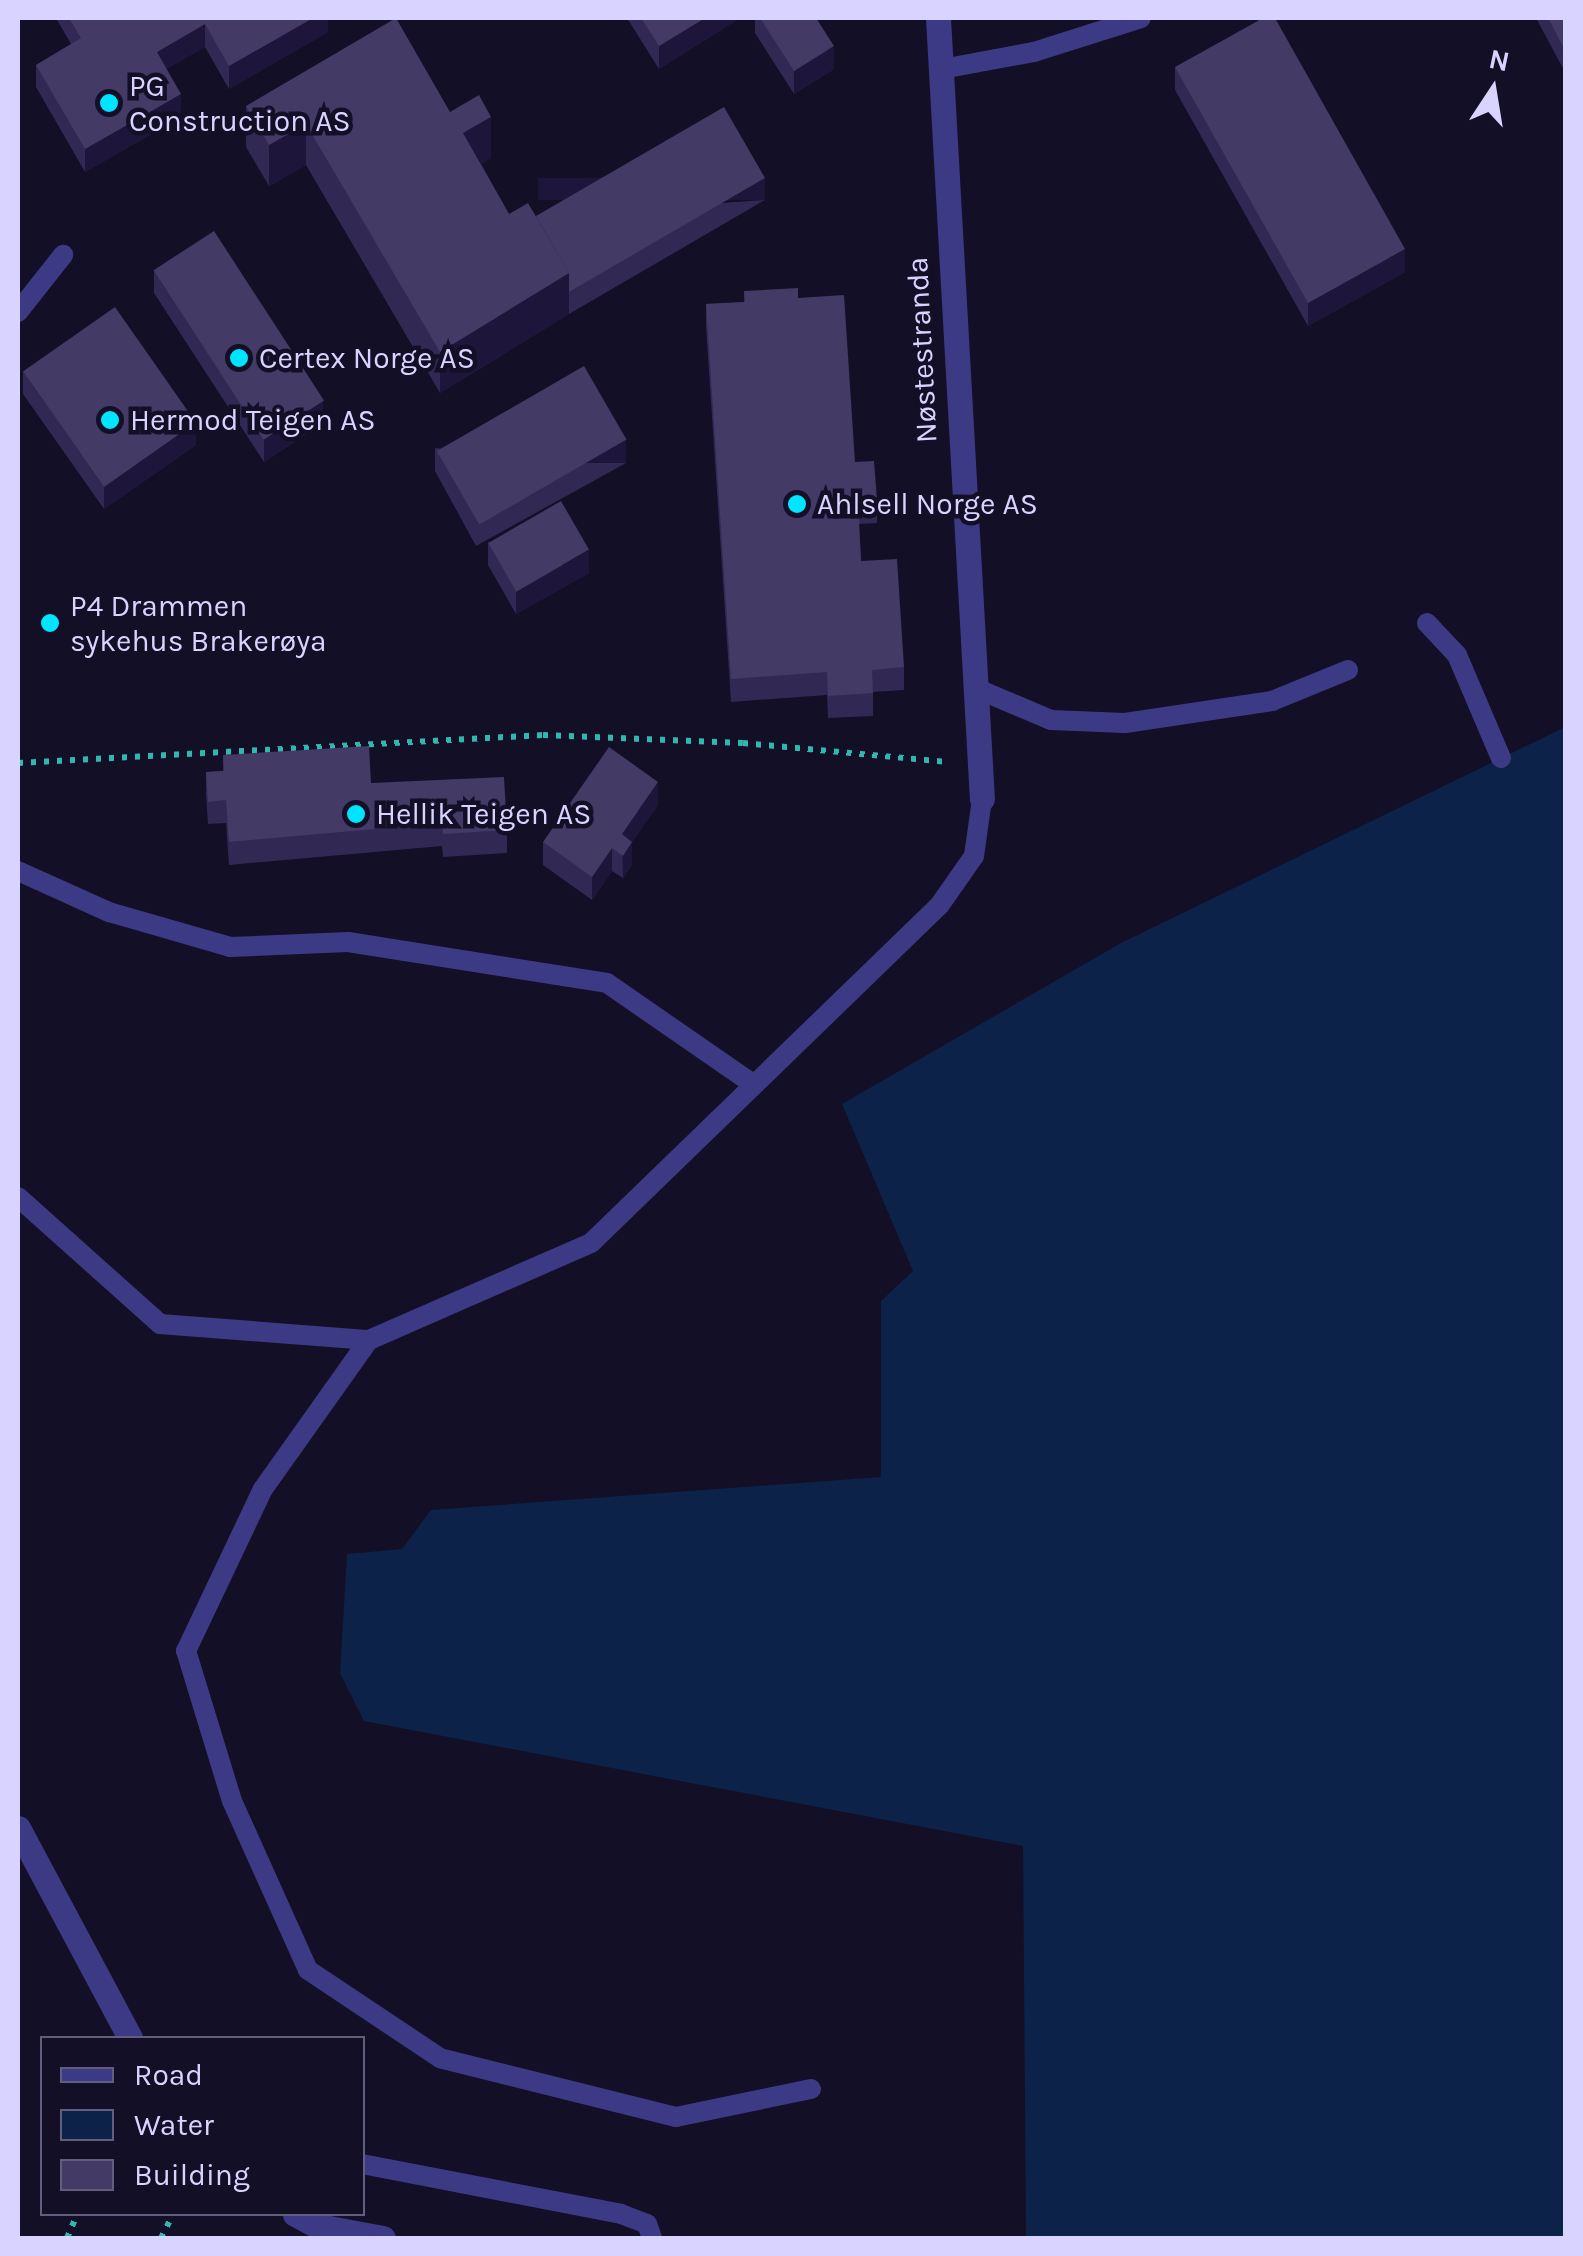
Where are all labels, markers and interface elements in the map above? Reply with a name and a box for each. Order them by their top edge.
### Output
north arrow [1443,40,1543,140]
text: N [1486,42,1513,78]
place label: PG Construction AS [129,68,351,138]
marker: PG Construction AS [98,92,120,114]
street label: Nøstestranda [899,256,945,444]
place label: Certex Norge AS [259,340,475,376]
marker: Certex Norge AS [228,347,250,369]
place label: Hermod Teigen AS [130,402,376,438]
marker: Hermod Teigen AS [99,409,121,431]
place label: Ahlsell Norge AS [817,486,1038,522]
marker: Ahlsell Norge AS [786,493,808,515]
place label: P4 Drammen sykehus Brakerøya [70,588,327,658]
marker: P4 Drammen sykehus Brakerøya [39,612,61,634]
place label: Hellik Teigen AS [376,796,591,832]
marker: Hellik Teigen AS [345,803,367,825]
legend [40,2036,365,2216]
text: Road [134,2057,203,2093]
text: Water [134,2107,214,2143]
text: Building [134,2157,250,2193]

